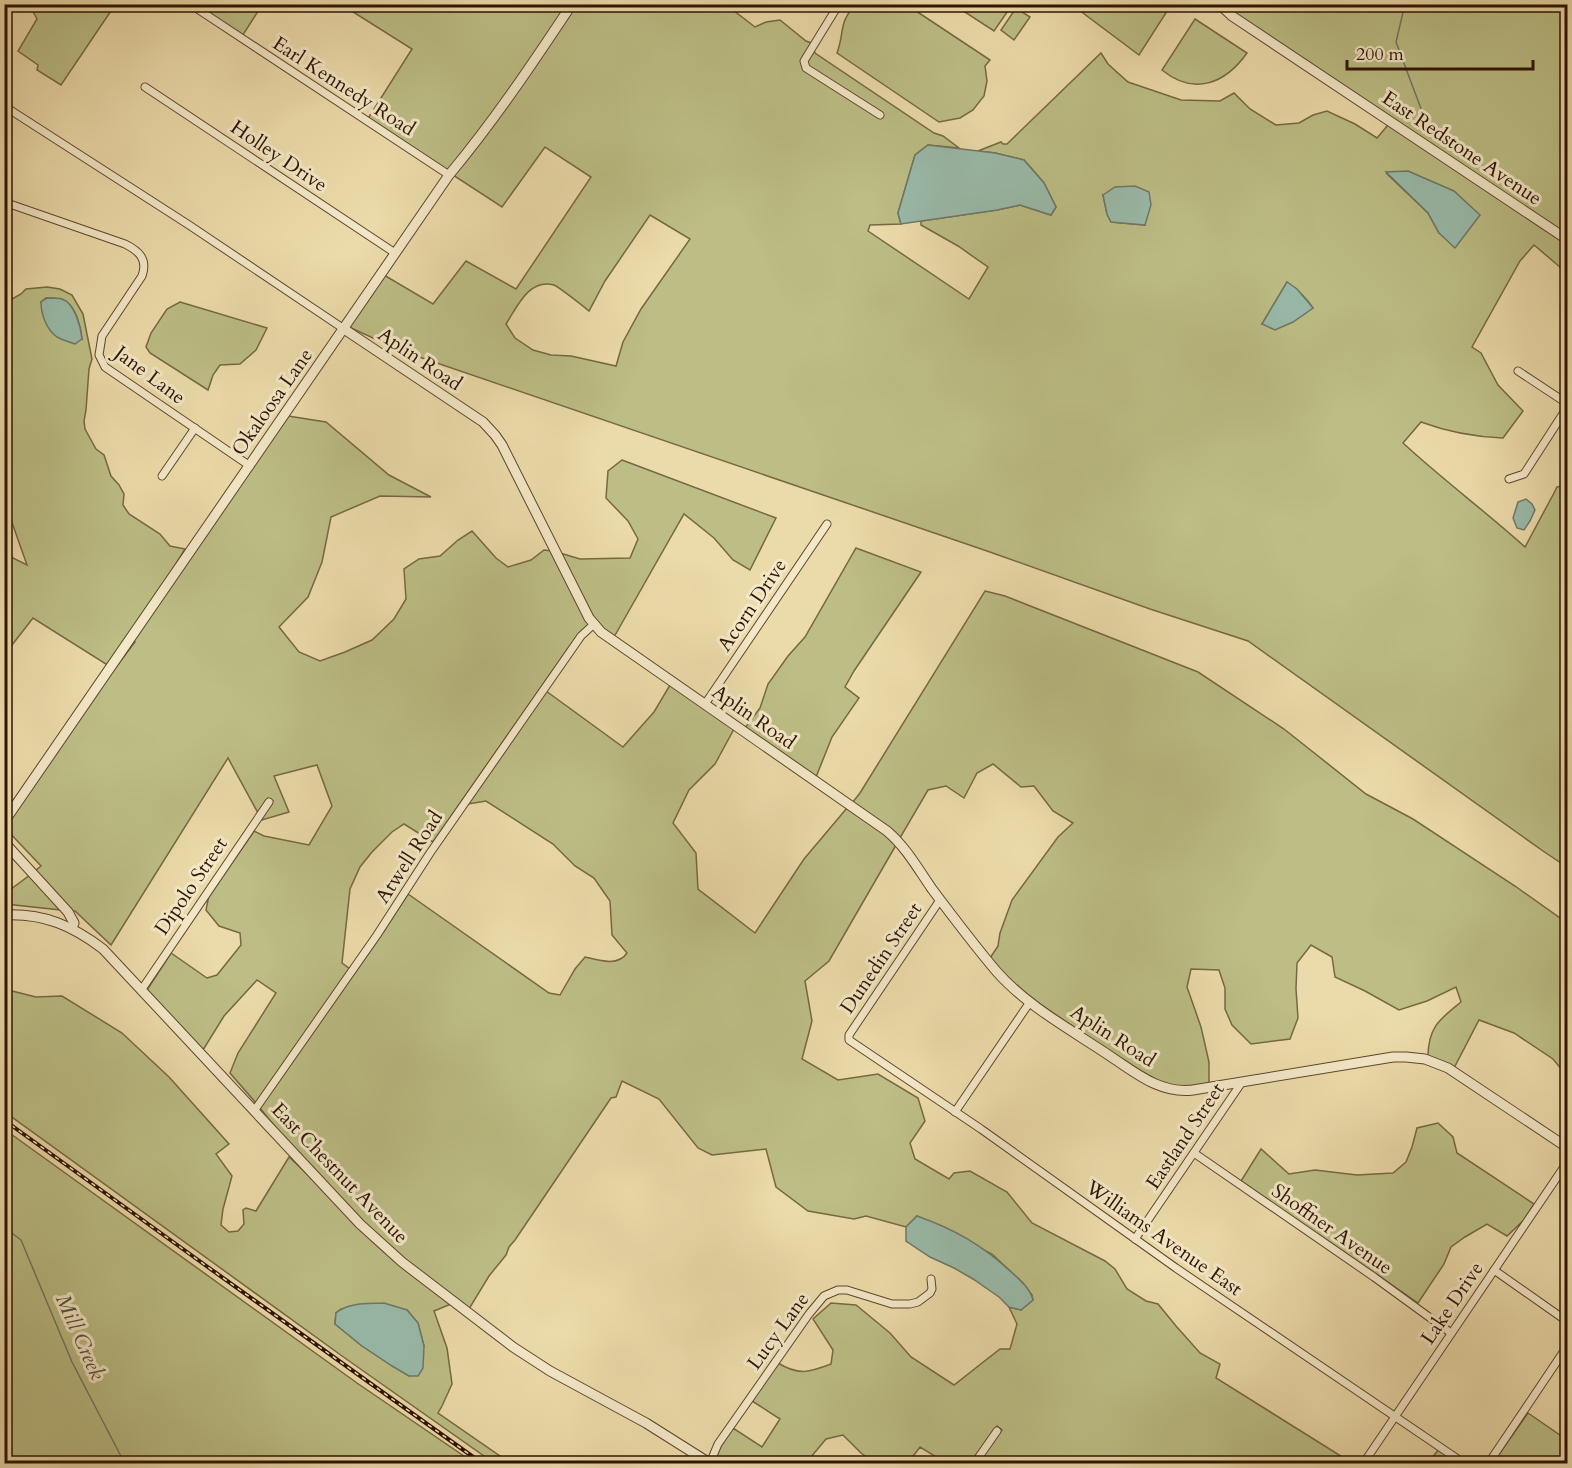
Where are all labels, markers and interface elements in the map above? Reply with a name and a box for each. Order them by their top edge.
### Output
street label: Earl Kennedy Road [267,30,421,142]
scale bar [1347,33,1533,71]
text: 200 m [1356,42,1404,67]
street label: East Redstone Avenue [1377,84,1547,212]
street label: Holley Drive [225,114,333,198]
street label: Aplin Road [373,321,468,397]
street label: Jane Lane [107,338,191,411]
street label: Okaloosa Lane [225,343,319,461]
street label: Acorn Drive [711,553,793,657]
street label: Aplin Road [707,678,801,756]
street label: Atwell Road [369,805,449,908]
street label: Dipolo Street [148,831,234,940]
street label: Dunedin Street [834,897,929,1019]
street label: Aplin Road [1065,998,1161,1074]
street label: Eastland Street [1139,1077,1231,1195]
street label: East Chestnut Avenue [265,1096,415,1250]
street label: Williams Avenue East [1080,1173,1248,1303]
street label: Shoffner Avenue [1266,1177,1398,1281]
street label: Lake Drive [1414,1256,1490,1350]
street label: Lucy Lane [741,1287,815,1375]
water label: Mill Creek [48,1290,112,1385]

